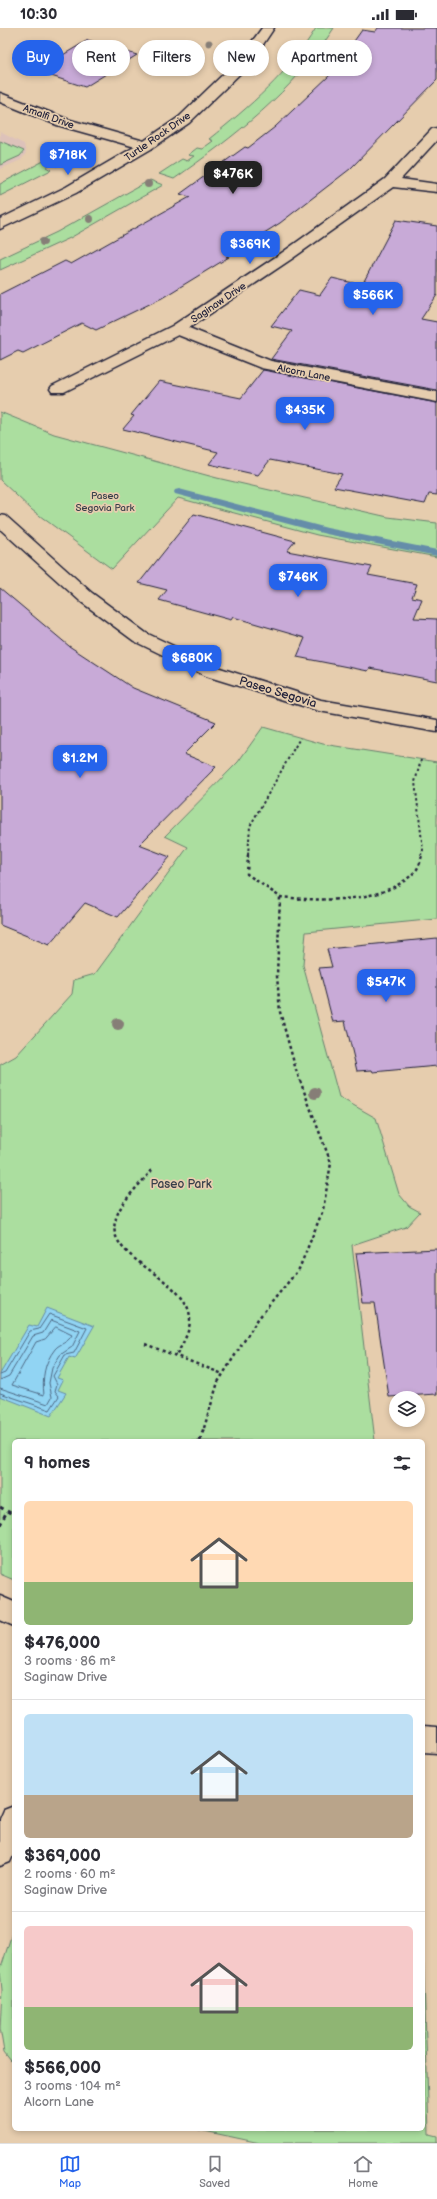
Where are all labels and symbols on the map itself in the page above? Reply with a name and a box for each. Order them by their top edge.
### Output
street label: Amalfi Drive [22,102,76,132]
street label: Turtle Rock Drive [122,110,193,164]
pin: $718K [40,142,96,176]
pin: $476K [205,161,261,195]
pin: $369K [222,231,278,265]
street label: Saginaw Drive [189,280,249,326]
pin: $566K [345,282,401,316]
street label: Alcorn Lane [276,362,331,384]
pin: $435K [277,397,333,431]
park label: Paseo Segovia Park [76,490,135,514]
pin: $746K [270,564,326,598]
pin: $680K [164,645,220,679]
street label: Paseo Segovia [237,674,319,711]
pin: $1.2M [52,745,108,779]
pin: $547K [358,969,414,1003]
park label: Paseo Park [150,1177,212,1192]

